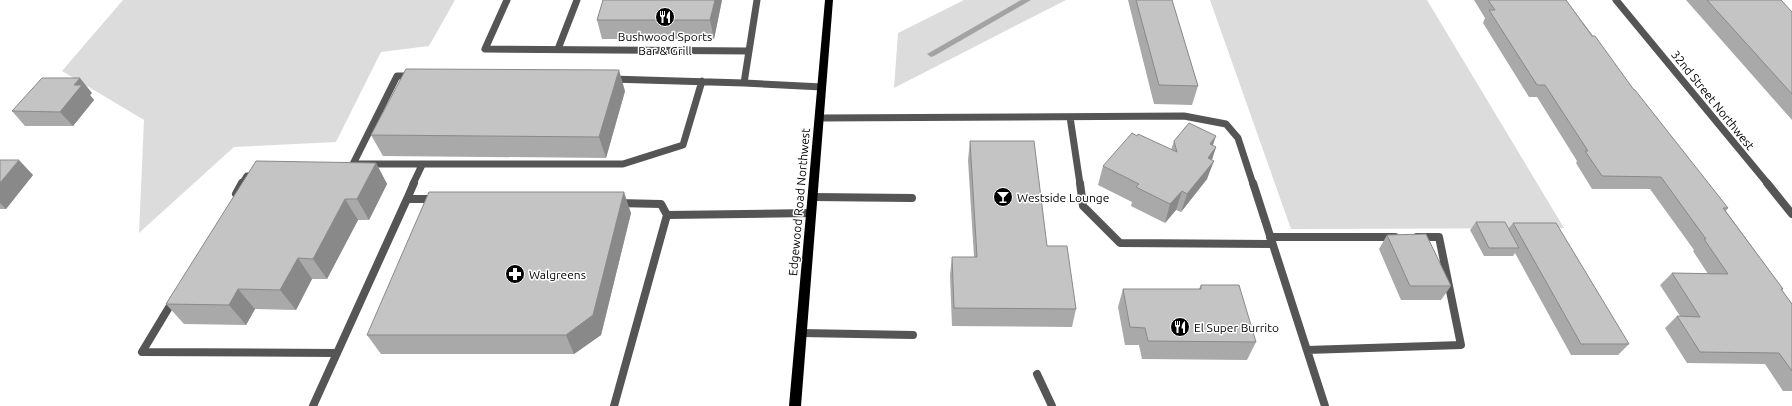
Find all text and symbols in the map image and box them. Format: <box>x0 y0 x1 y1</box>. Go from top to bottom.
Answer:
restaurant icon: Bushwood Sports Bar & Grill <box>654 6 676 28</box>
place label: Bushwood Sports Bar & Grill <box>618 30 712 57</box>
street label: 32nd Street Northwest <box>1669 48 1757 152</box>
street label: Edgewood Road Northwest <box>786 127 812 276</box>
bar icon: Westside Lounge <box>992 186 1014 208</box>
place label: Westside Lounge <box>1017 191 1109 204</box>
pharmacy icon: Walgreens <box>504 263 526 285</box>
place label: Walgreens <box>529 268 586 281</box>
restaurant icon: El Super Burrito <box>1169 316 1191 338</box>
place label: El Super Burrito <box>1194 321 1279 334</box>

